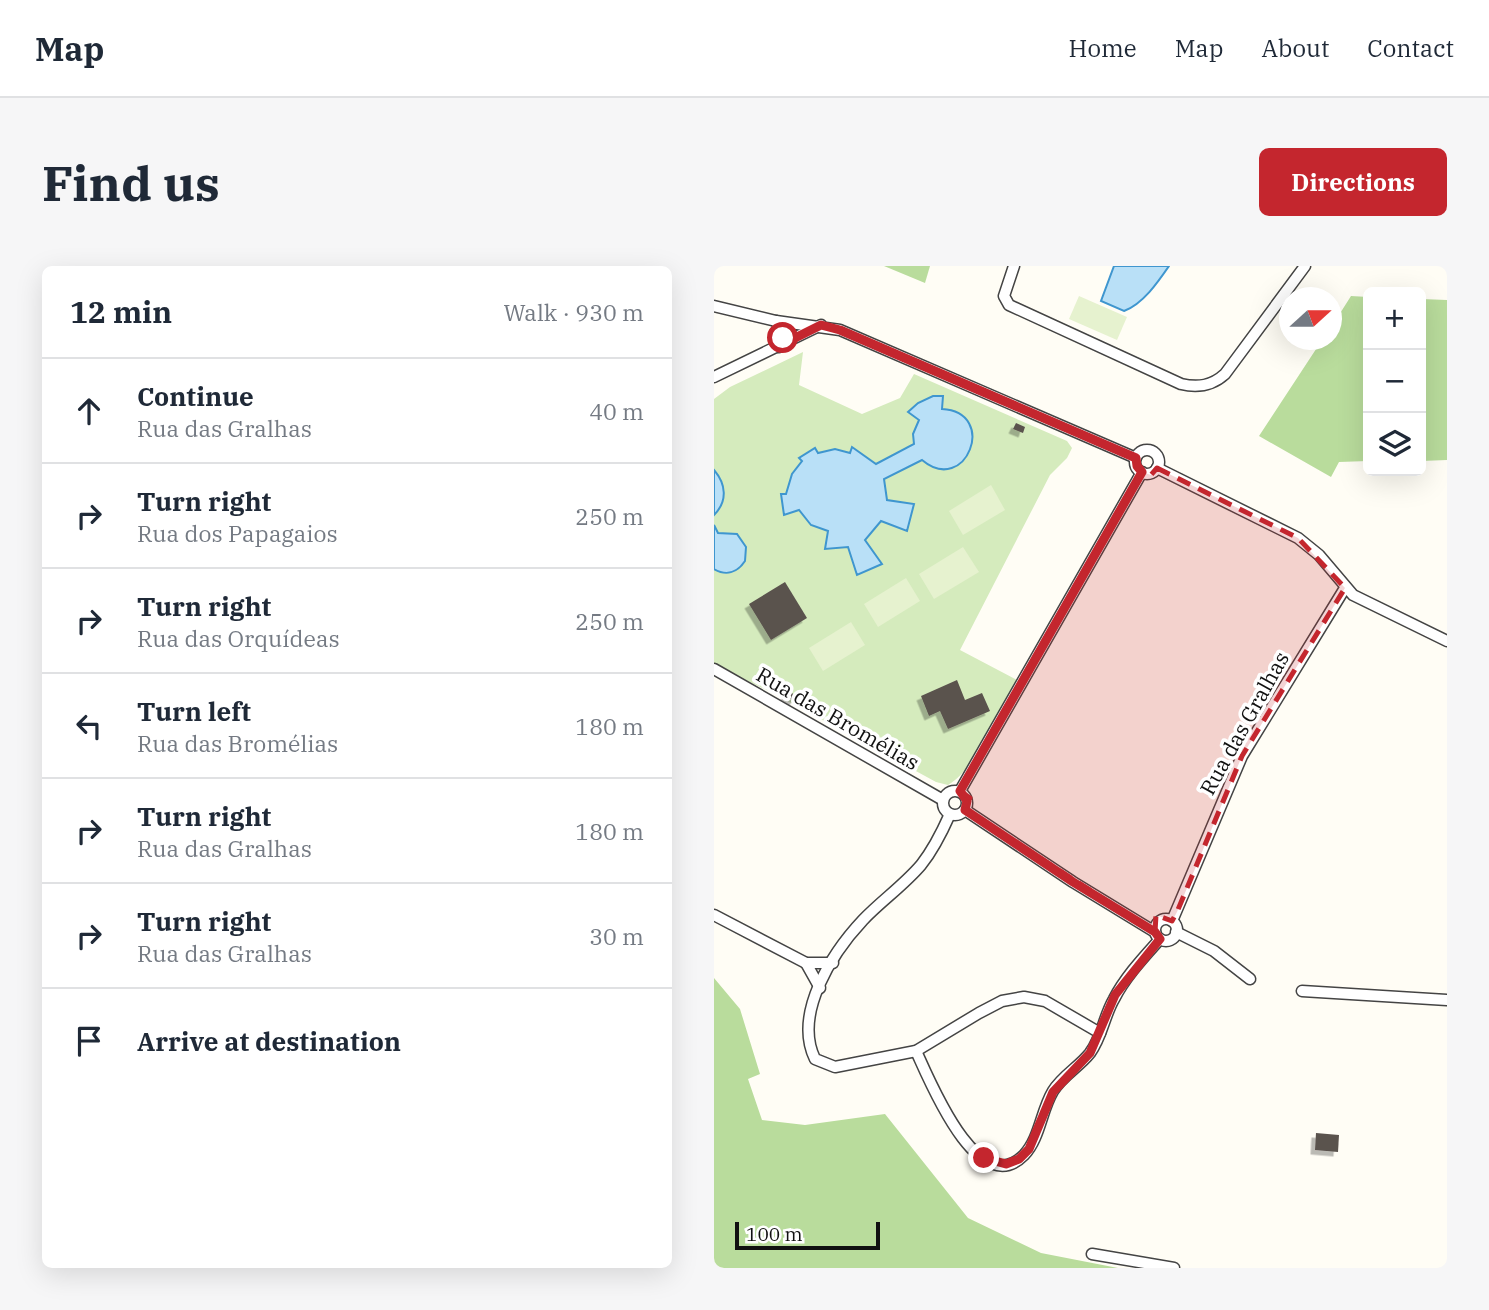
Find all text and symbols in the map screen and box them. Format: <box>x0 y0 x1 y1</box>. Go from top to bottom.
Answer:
text: Map <box>35 27 104 70</box>
text: Home <box>1069 32 1137 64</box>
text: Map <box>1175 32 1223 64</box>
text: About <box>1261 32 1329 64</box>
text: Contact <box>1367 32 1454 64</box>
button: Directions <box>1259 148 1447 216</box>
text: Find us <box>42 151 220 214</box>
north arrow <box>1279 287 1342 350</box>
map controls <box>1363 287 1426 476</box>
button: + <box>1363 287 1426 350</box>
text: 12 min <box>70 292 172 331</box>
text: Walk · 930 m <box>503 297 644 327</box>
route start <box>767 322 798 353</box>
button: − <box>1363 350 1426 413</box>
text: Continue <box>137 379 254 413</box>
icon: ahead <box>70 392 108 430</box>
text: 40 m <box>589 396 644 426</box>
text: Rua das Gralhas <box>137 413 312 443</box>
button: layers <box>1363 413 1426 476</box>
text: Turn right <box>137 484 271 518</box>
icon: right <box>70 497 108 535</box>
text: 250 m <box>575 501 644 531</box>
text: Rua dos Papagaios <box>137 518 338 548</box>
text: Turn right <box>137 589 271 623</box>
icon: right <box>70 602 108 640</box>
text: 250 m <box>575 606 644 636</box>
text: Rua das Orquídeas <box>137 623 340 653</box>
street label: Rua das Gralhas <box>1193 646 1295 800</box>
street label: Rua das Bromélias <box>751 660 925 776</box>
text: Turn left <box>137 694 251 728</box>
icon: left <box>70 707 108 745</box>
text: 180 m <box>575 711 644 741</box>
text: Rua das Bromélias <box>137 728 338 758</box>
text: Turn right <box>137 799 271 833</box>
icon: right <box>70 812 108 850</box>
text: 180 m <box>575 816 644 846</box>
text: Rua das Gralhas <box>137 833 312 863</box>
text: Turn right <box>137 904 271 938</box>
icon: right <box>70 917 108 955</box>
text: 30 m <box>589 921 644 951</box>
text: Rua das Gralhas <box>137 938 312 968</box>
icon: arrive <box>70 1022 108 1060</box>
text: Arrive at destination <box>137 1024 401 1058</box>
route end <box>968 1142 999 1173</box>
scale bar <box>735 1219 880 1251</box>
text: 100 m <box>746 1222 803 1246</box>

